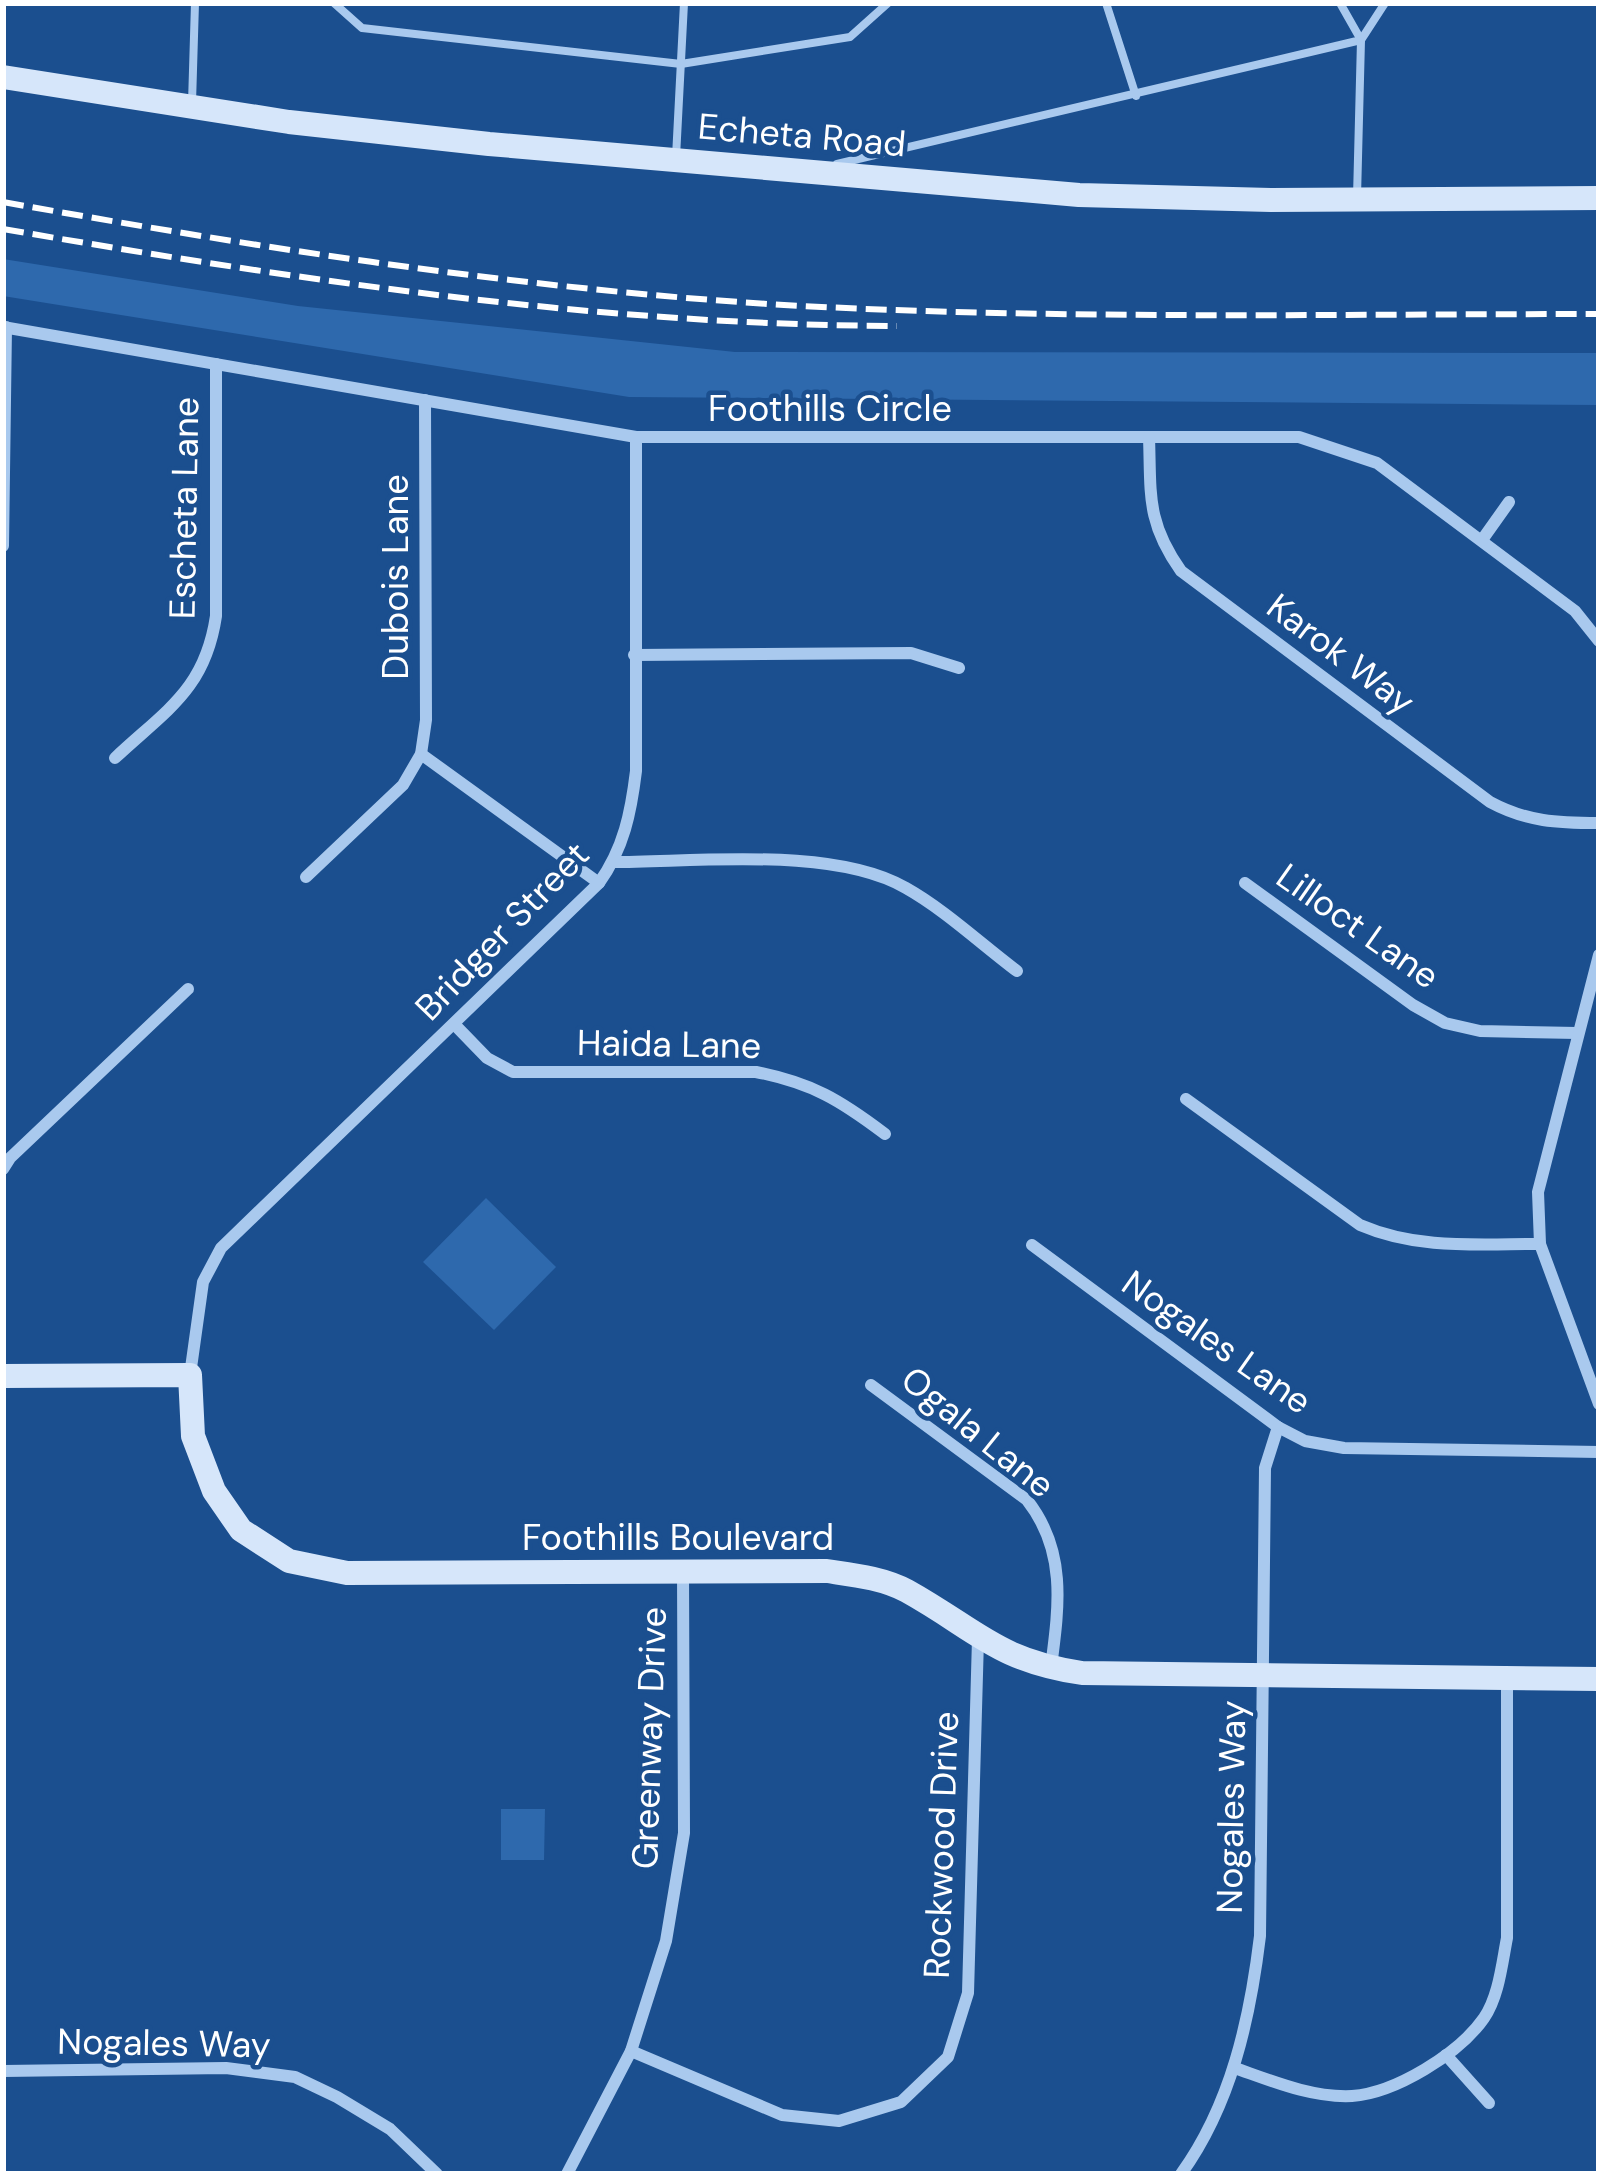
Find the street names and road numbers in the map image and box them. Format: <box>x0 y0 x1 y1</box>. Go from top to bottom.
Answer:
street label: Echeta Road <box>696 103 908 167</box>
street label: Foothills Circle <box>708 385 952 432</box>
street label: Escheta Lane <box>159 396 209 620</box>
street label: Dubois Lane <box>372 474 419 680</box>
street label: Karok Way <box>1258 583 1424 725</box>
street label: Bridger Street <box>405 832 599 1030</box>
street label: Lilloct Lane <box>1267 853 1449 999</box>
street label: Haida Lane <box>577 1019 761 1069</box>
street label: Nogales Lane <box>1113 1259 1321 1425</box>
street label: Ogala Lane <box>892 1356 1064 1508</box>
street label: Foothills Boulevard <box>522 1514 834 1561</box>
street label: Greenway Drive <box>621 1606 677 1870</box>
street label: Nogales Way <box>1206 1700 1256 1914</box>
street label: Rockwood Drive <box>913 1711 969 1979</box>
street label: Nogales Way <box>57 2018 271 2068</box>

